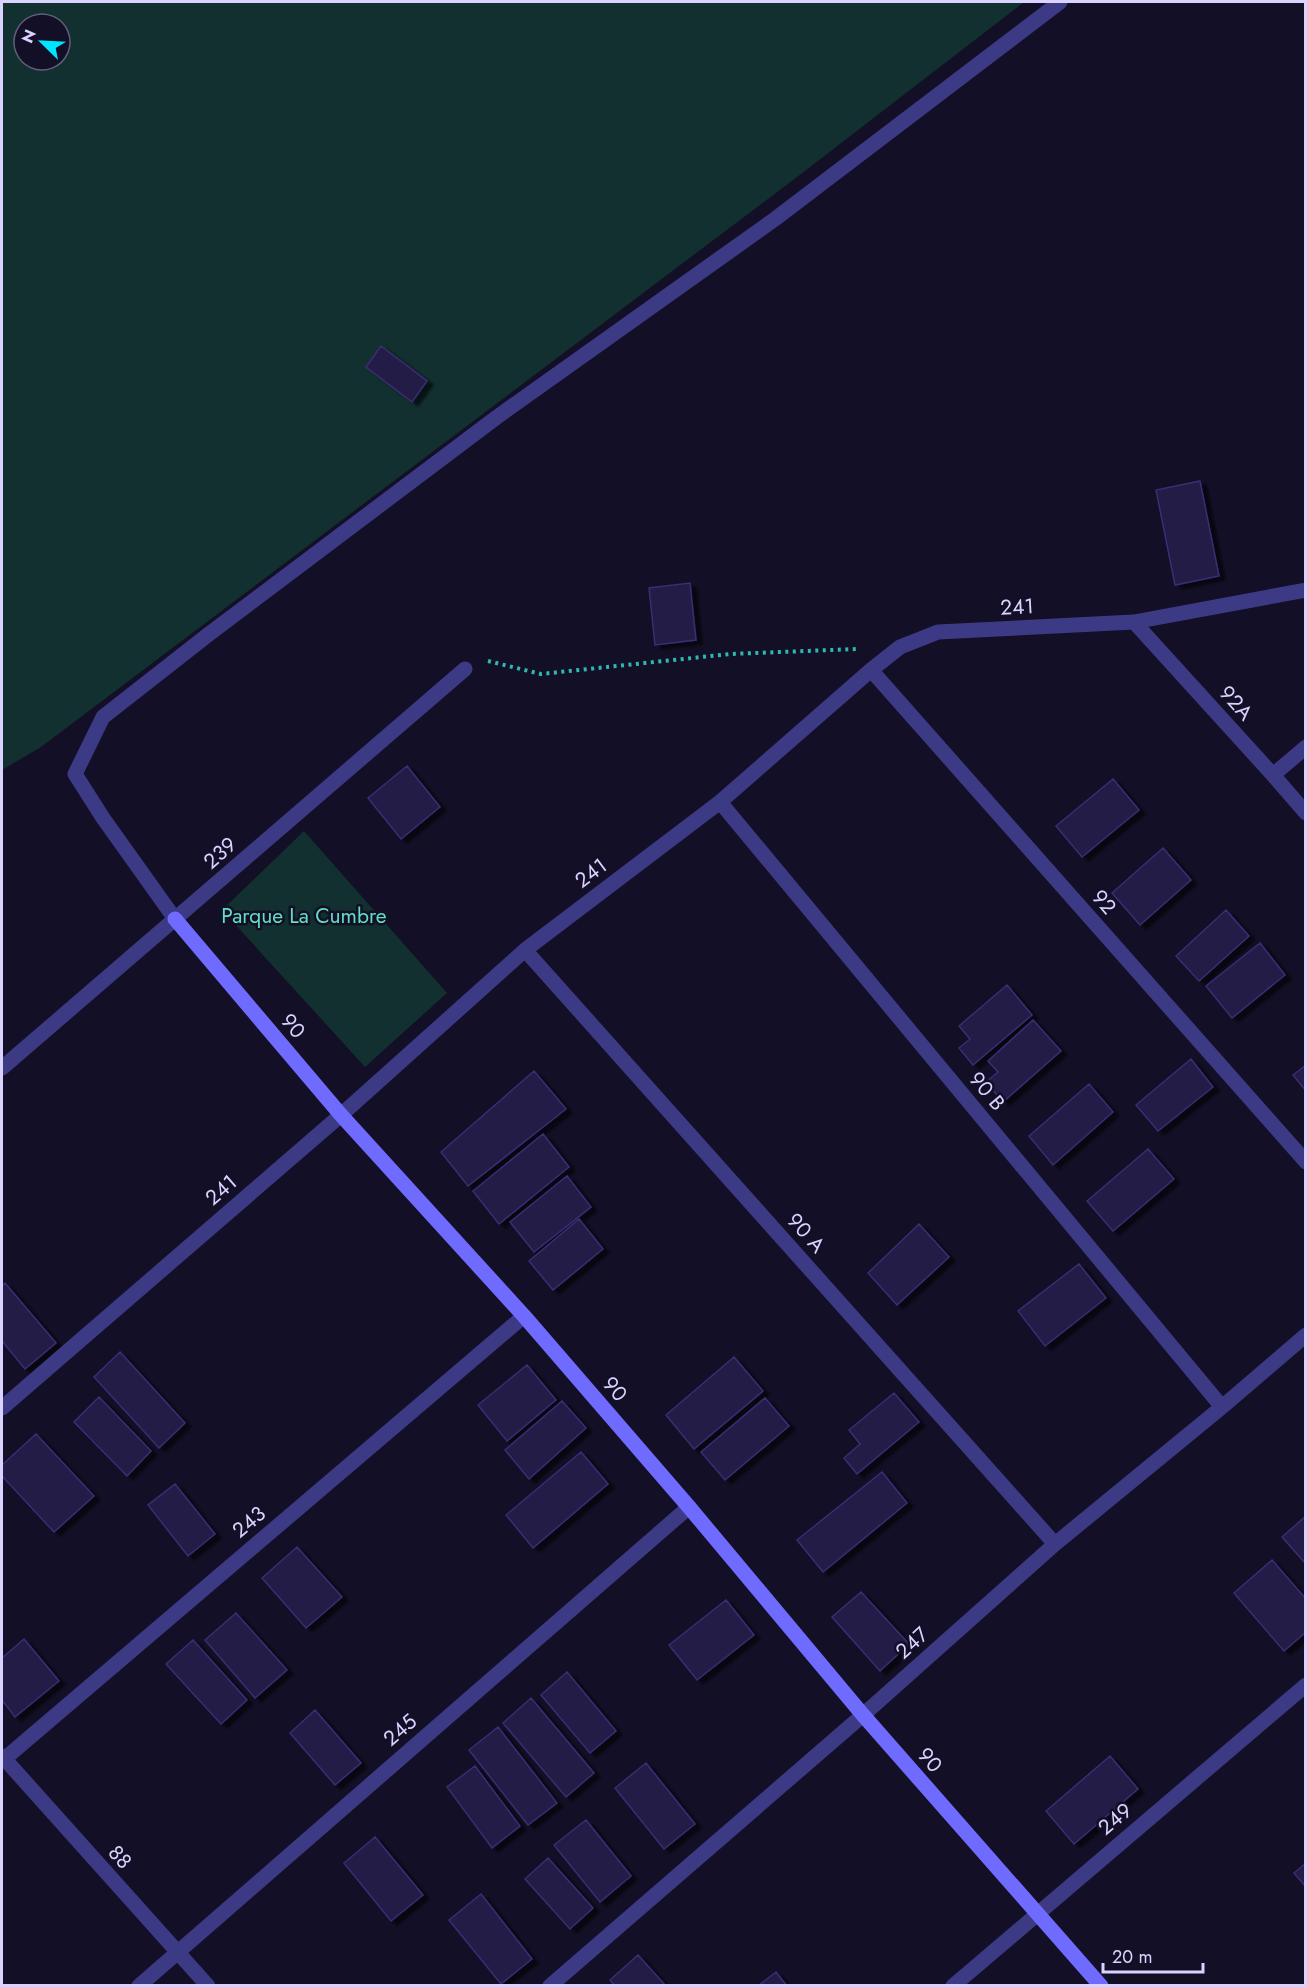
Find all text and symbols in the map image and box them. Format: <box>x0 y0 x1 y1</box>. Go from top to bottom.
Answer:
north arrow <box>12 12 72 72</box>
text: N <box>16 26 42 47</box>
street label: 241 <box>999 591 1035 623</box>
street label: 92A <box>1212 679 1260 727</box>
street label: 239 <box>197 830 243 876</box>
street label: 241 <box>569 851 613 895</box>
street label: 92 <box>1085 883 1123 921</box>
park label: Parque La Cumbre <box>221 901 387 931</box>
street label: 90 <box>274 1007 312 1045</box>
street label: 90 B <box>962 1065 1012 1117</box>
street label: 241 <box>198 1168 244 1212</box>
street label: 90 A <box>780 1206 832 1260</box>
street label: 90 <box>596 1370 634 1408</box>
street label: 243 <box>226 1499 272 1545</box>
street label: 247 <box>889 1620 935 1666</box>
street label: 245 <box>377 1707 423 1753</box>
street label: 90 <box>911 1741 949 1779</box>
street label: 249 <box>1091 1796 1139 1842</box>
street label: 88 <box>101 1838 139 1876</box>
scale bar <box>1103 1936 1204 1974</box>
text: 20 m <box>1112 1944 1152 1970</box>

